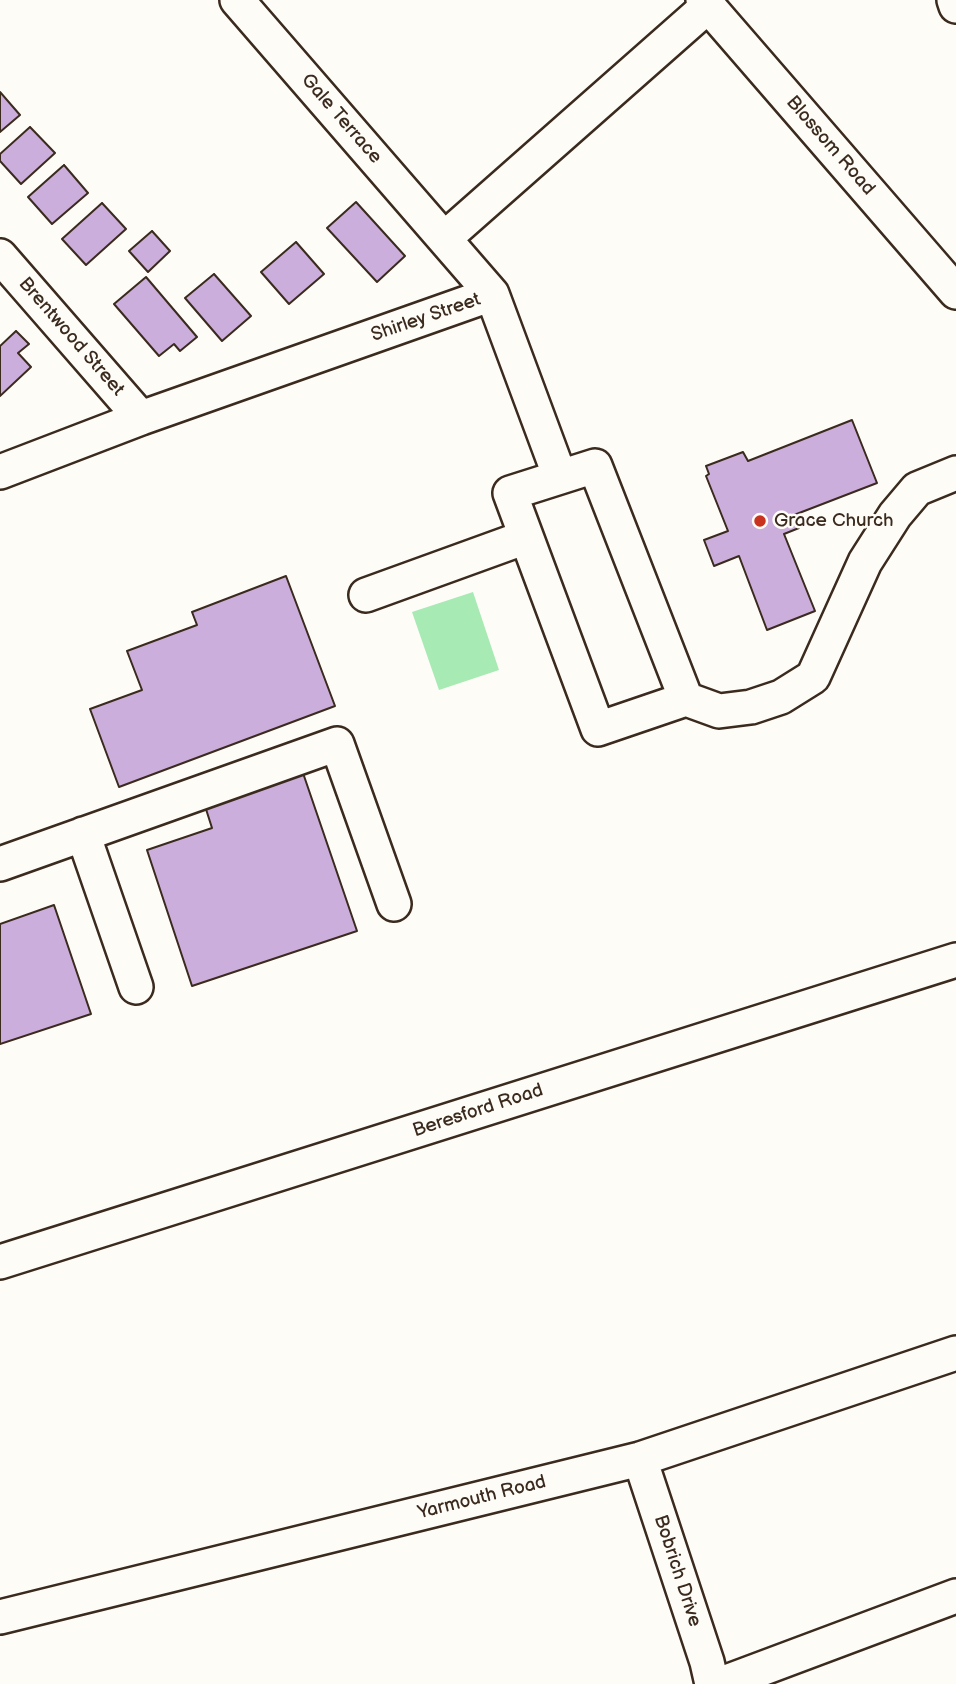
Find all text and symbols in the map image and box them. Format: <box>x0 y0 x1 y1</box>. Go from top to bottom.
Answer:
street label: Gale Terrace <box>296 69 386 169</box>
street label: Blossom Road <box>781 92 879 200</box>
street label: Brentwood Street <box>13 273 129 401</box>
street label: Shirley Street <box>368 289 484 347</box>
place label: Grace Church <box>774 510 894 532</box>
marker: Grace Church <box>752 513 768 529</box>
street label: Beresford Road <box>410 1079 546 1143</box>
street label: Yarmouth Road <box>415 1471 549 1525</box>
street label: Bobrich Drive <box>648 1512 706 1630</box>

